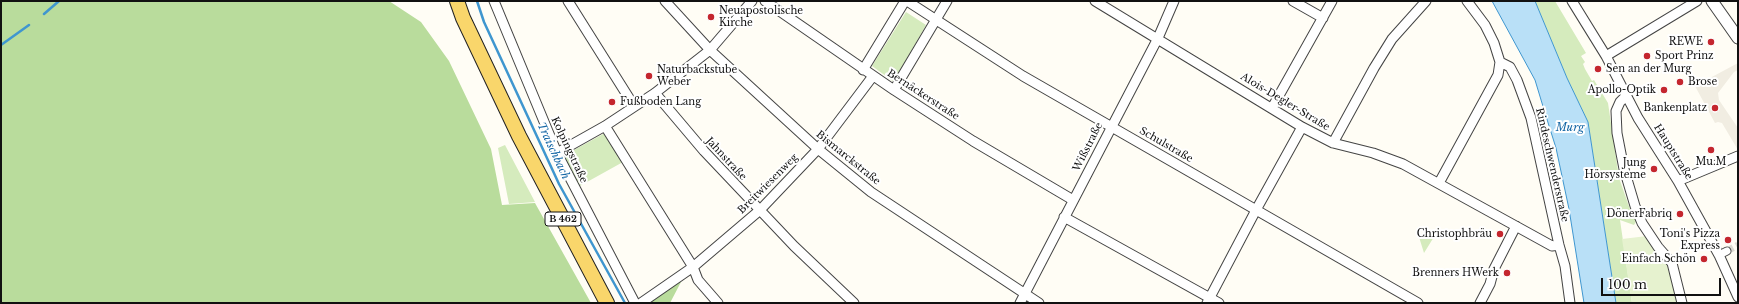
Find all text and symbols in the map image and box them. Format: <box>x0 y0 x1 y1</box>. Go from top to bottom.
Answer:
place label: Neuapostolische Kirche <box>719 5 803 28</box>
marker: Neuapostolische Kirche <box>706 12 716 22</box>
place label: REWE <box>1669 36 1703 48</box>
marker: REWE <box>1706 37 1716 47</box>
place label: Sport Prinz <box>1655 50 1714 62</box>
marker: Sport Prinz <box>1642 51 1652 61</box>
place label: Sen an der Murg <box>1606 63 1692 75</box>
place label: Naturbackstube Weber <box>657 64 737 88</box>
marker: Sen an der Murg <box>1593 64 1603 74</box>
street label: Bernäckerstraße <box>885 67 961 123</box>
marker: Naturbackstube Weber <box>644 71 654 81</box>
street label: Alois-Degler-Straße <box>1238 71 1332 133</box>
place label: Brose <box>1688 76 1717 88</box>
marker: Brose <box>1675 77 1685 87</box>
place label: Apollo-Optik <box>1588 84 1656 96</box>
marker: Apollo-Optik <box>1659 85 1669 95</box>
place label: Fußboden Lang <box>620 96 701 108</box>
marker: Fußboden Lang <box>607 97 617 107</box>
place label: Bankenplatz <box>1644 102 1707 114</box>
marker: Bankenplatz <box>1710 103 1720 113</box>
street label: Rindeschwenderstraße <box>1533 107 1571 223</box>
street label: Kolpingstraße <box>548 115 590 185</box>
water label: Traischbach <box>534 120 572 182</box>
street label: Wißstraße <box>1071 121 1105 173</box>
water label: Murg <box>1556 121 1584 135</box>
street label: Hauptstraße <box>1651 122 1695 182</box>
street label: Schulstraße <box>1137 125 1195 165</box>
street label: Bismarckstraße <box>813 128 883 188</box>
street label: Jahnstraße <box>703 135 749 183</box>
marker: Mu.M <box>1706 145 1716 155</box>
street label: Breitwiesenweg <box>735 151 801 217</box>
place label: Mu.M <box>1696 156 1726 168</box>
place label: Jung Hörsysteme <box>1585 157 1646 180</box>
marker: Jung Hörsysteme <box>1649 164 1659 174</box>
place label: DönerFabriq <box>1606 208 1672 220</box>
marker: DönerFabriq <box>1675 209 1685 219</box>
road number: B 462 <box>545 212 581 226</box>
place label: Christophbräu <box>1417 228 1492 240</box>
place label: Toni's Pizza Express <box>1660 228 1720 252</box>
marker: Christophbräu <box>1495 229 1505 239</box>
marker: Toni's Pizza Express <box>1723 235 1733 245</box>
place label: Einfach Schön <box>1622 253 1696 265</box>
marker: Einfach Schön <box>1699 254 1709 264</box>
place label: Brenners HWerk <box>1412 267 1499 279</box>
marker: Brenners HWerk <box>1502 268 1512 278</box>
scale bar <box>1603 270 1723 296</box>
text: 100 m <box>1608 277 1647 292</box>

